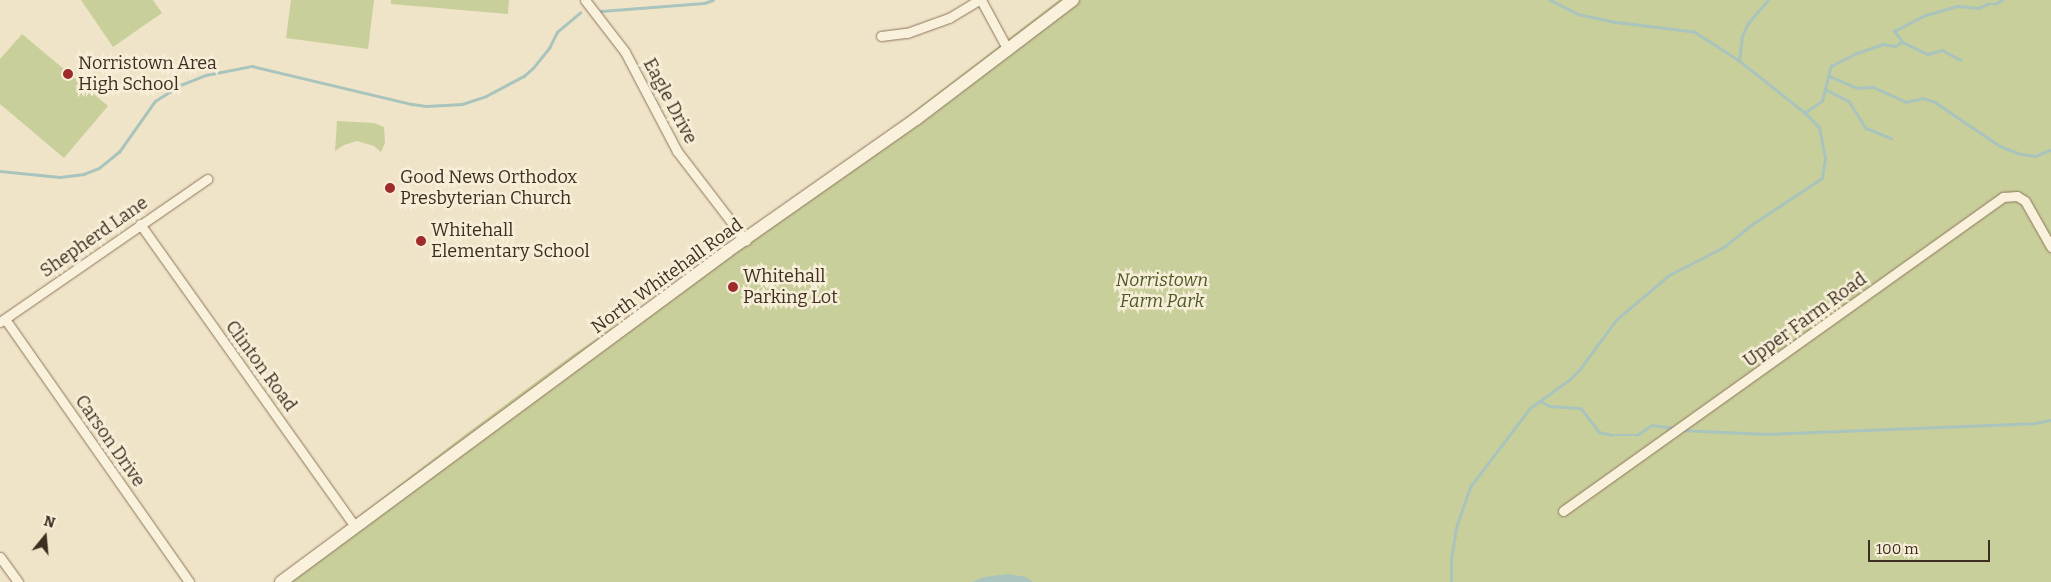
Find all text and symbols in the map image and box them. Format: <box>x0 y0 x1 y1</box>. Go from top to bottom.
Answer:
place label: Norristown Area High School <box>78 53 217 96</box>
street label: Eagle Drive <box>639 55 701 147</box>
marker: Norristown Area High School <box>62 68 74 80</box>
place label: Good News Orthodox Presbyterian Church <box>400 167 577 210</box>
marker: Good News Orthodox Presbyterian Church <box>384 182 396 194</box>
street label: Shepherd Lane <box>36 192 152 282</box>
street label: North Whitehall Road <box>587 214 747 338</box>
place label: Whitehall Elementary School <box>431 220 590 262</box>
marker: Whitehall Elementary School <box>415 235 427 247</box>
place label: Whitehall Parking Lot <box>743 266 838 308</box>
street label: Upper Farm Road <box>1739 268 1871 372</box>
park label: Norristown Farm Park <box>1116 270 1208 312</box>
marker: Whitehall Parking Lot <box>727 281 739 293</box>
street label: Clinton Road <box>221 316 301 416</box>
street label: Carson Drive <box>70 391 150 491</box>
north arrow <box>20 512 70 562</box>
text: N <box>42 512 57 532</box>
scale bar <box>1871 530 1994 562</box>
text: 100 m <box>1876 540 1919 558</box>

